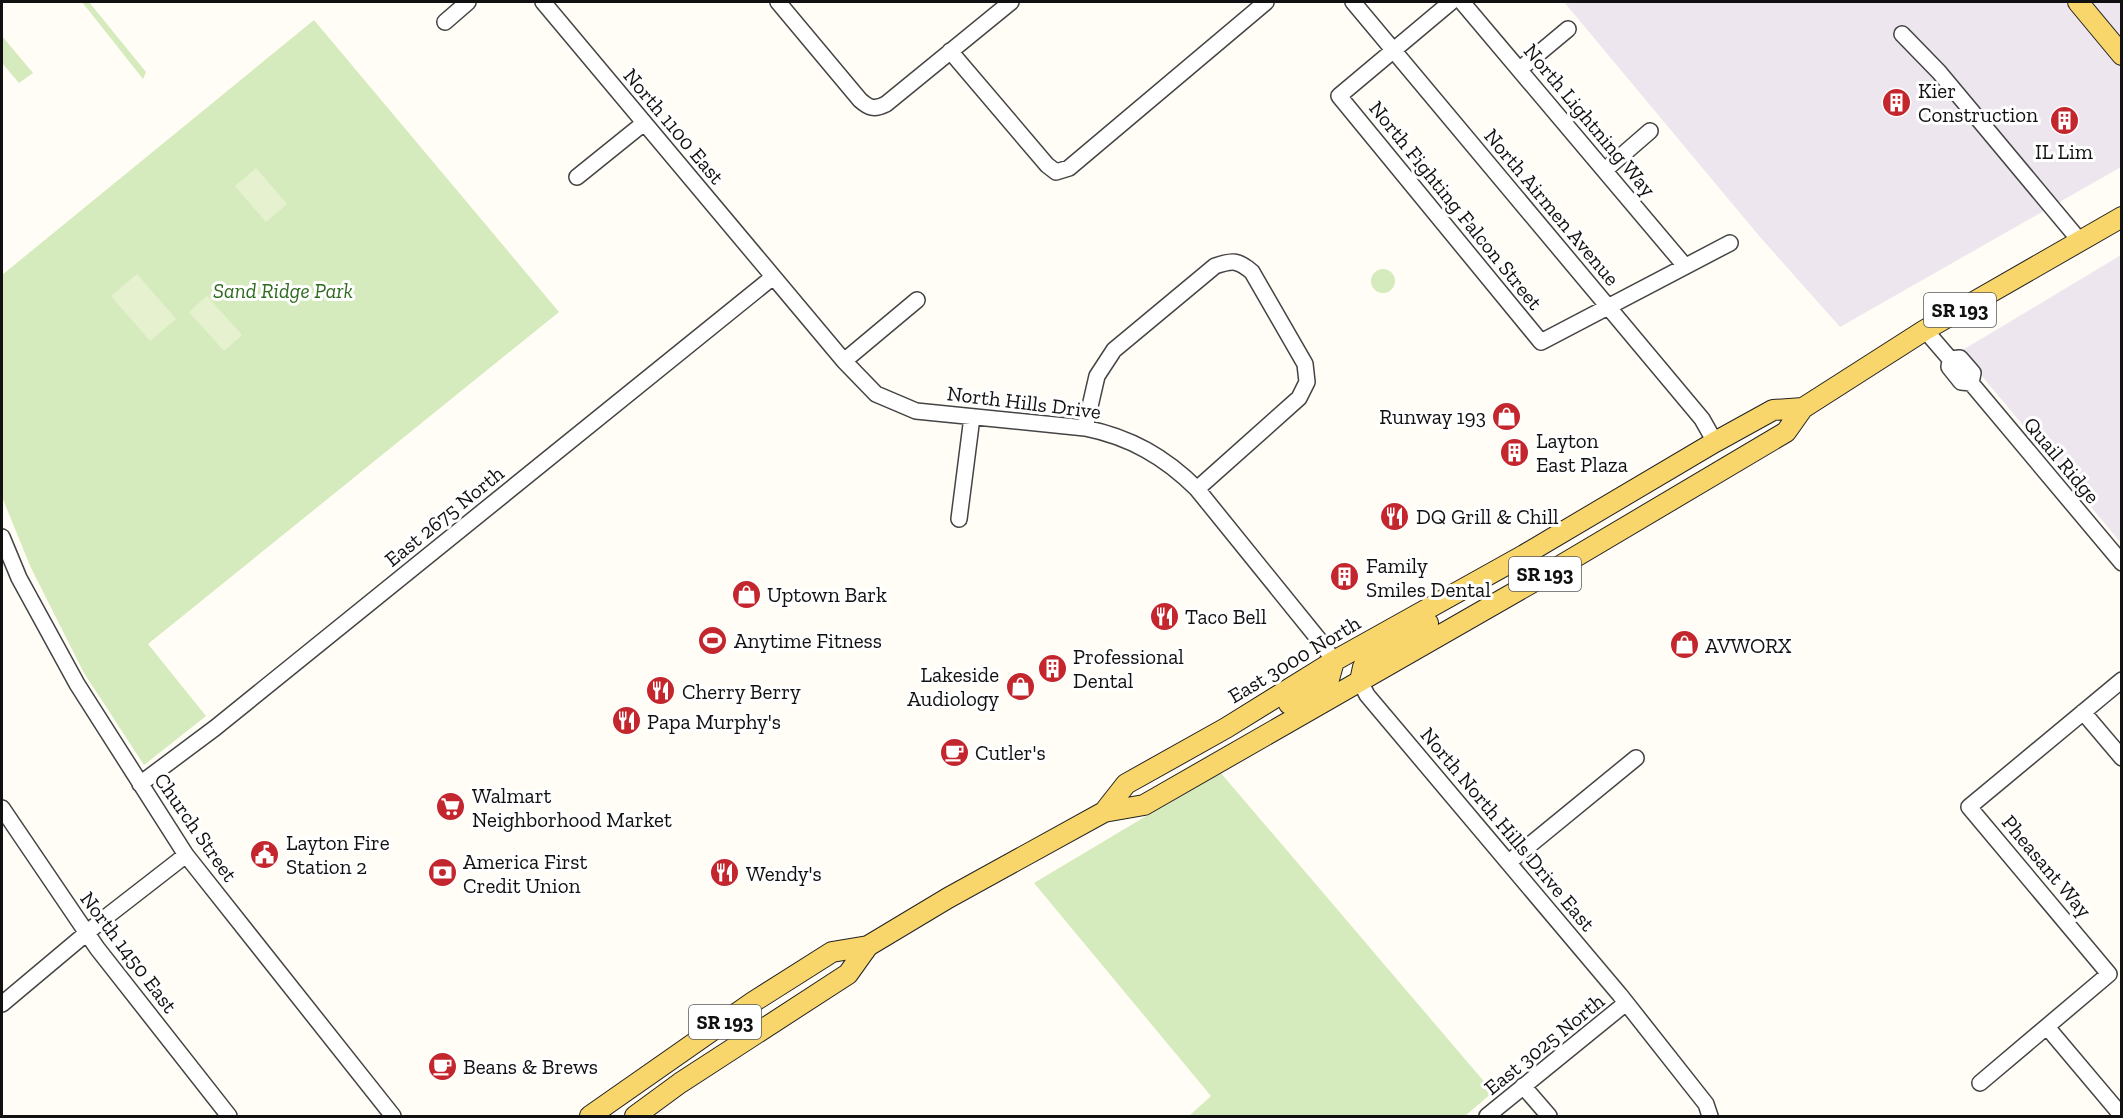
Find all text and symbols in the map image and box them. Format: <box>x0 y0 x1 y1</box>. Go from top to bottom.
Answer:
street label: North Lightning Way <box>1519 39 1661 202</box>
street label: North 1100 East <box>618 63 730 189</box>
place label: Kier Construction <box>1918 78 2038 127</box>
building icon: Kier Construction <box>1881 86 1913 118</box>
street label: North Fighting Falcon Street <box>1364 96 1548 315</box>
building icon: IL Lim <box>2048 104 2080 136</box>
street label: North Airmen Avenue <box>1479 123 1625 291</box>
place label: IL Lim <box>2035 139 2093 164</box>
park label: Sand Ridge Park <box>213 278 353 303</box>
road number: SR 193 <box>1924 293 1996 327</box>
street label: North Hills Drive <box>946 380 1103 424</box>
shop icon: Runway 193 <box>1491 400 1523 432</box>
place label: Runway 193 <box>1379 404 1486 429</box>
street label: Quail Ridge <box>2019 412 2106 508</box>
place label: Layton East Plaza <box>1536 428 1628 477</box>
building icon: Layton East Plaza <box>1499 436 1531 468</box>
street label: East 2675 North <box>379 460 509 572</box>
restaurant icon: DQ Grill & Chill <box>1379 500 1411 532</box>
place label: DQ Grill & Chill <box>1416 504 1559 529</box>
place label: Family Smiles Dental <box>1366 553 1491 602</box>
road number: SR 193 <box>1509 557 1581 591</box>
building icon: Family Smiles Dental <box>1329 561 1361 593</box>
shop icon: Uptown Bark <box>730 578 762 610</box>
place label: Uptown Bark <box>767 582 887 607</box>
restaurant icon: Taco Bell <box>1148 600 1180 632</box>
place label: Taco Bell <box>1185 604 1267 629</box>
street label: East 3000 North <box>1223 610 1365 708</box>
sports icon: Anytime Fitness <box>697 624 729 656</box>
place label: Anytime Fitness <box>734 628 882 653</box>
shop icon: AVWORX <box>1668 629 1700 661</box>
place label: AVWORX <box>1705 633 1792 658</box>
place label: Professional Dental <box>1073 644 1184 693</box>
building icon: Professional Dental <box>1036 652 1068 684</box>
place label: Lakeside Audiology <box>907 662 999 711</box>
shop icon: Lakeside Audiology <box>1004 670 1036 702</box>
restaurant icon: Cherry Berry <box>645 675 677 707</box>
place label: Cherry Berry <box>682 679 801 704</box>
restaurant icon: Papa Murphy's <box>610 705 642 737</box>
place label: Papa Murphy's <box>647 709 781 734</box>
street label: North North Hills Drive East <box>1415 722 1601 936</box>
cafe icon: Cutler's <box>938 736 970 768</box>
place label: Cutler's <box>975 740 1046 765</box>
street label: Church Street <box>149 768 243 886</box>
place label: Walmart Neighborhood Market <box>472 783 672 832</box>
supermarket icon: Walmart Neighborhood Market <box>435 791 467 823</box>
street label: Pheasant Way <box>1997 810 2097 923</box>
place label: Layton Fire Station 2 <box>286 830 390 879</box>
public building icon: Layton Fire Station 2 <box>249 838 281 870</box>
place label: America First Credit Union <box>463 849 588 898</box>
bank icon: America First Credit Union <box>426 857 458 889</box>
restaurant icon: Wendy's <box>709 857 741 889</box>
place label: Wendy's <box>746 861 822 886</box>
street label: North 1450 East <box>75 886 183 1018</box>
street label: East 3025 North <box>1479 988 1609 1100</box>
road number: SR 193 <box>689 1005 761 1039</box>
cafe icon: Beans & Brews <box>426 1050 458 1082</box>
place label: Beans & Brews <box>463 1054 598 1079</box>

